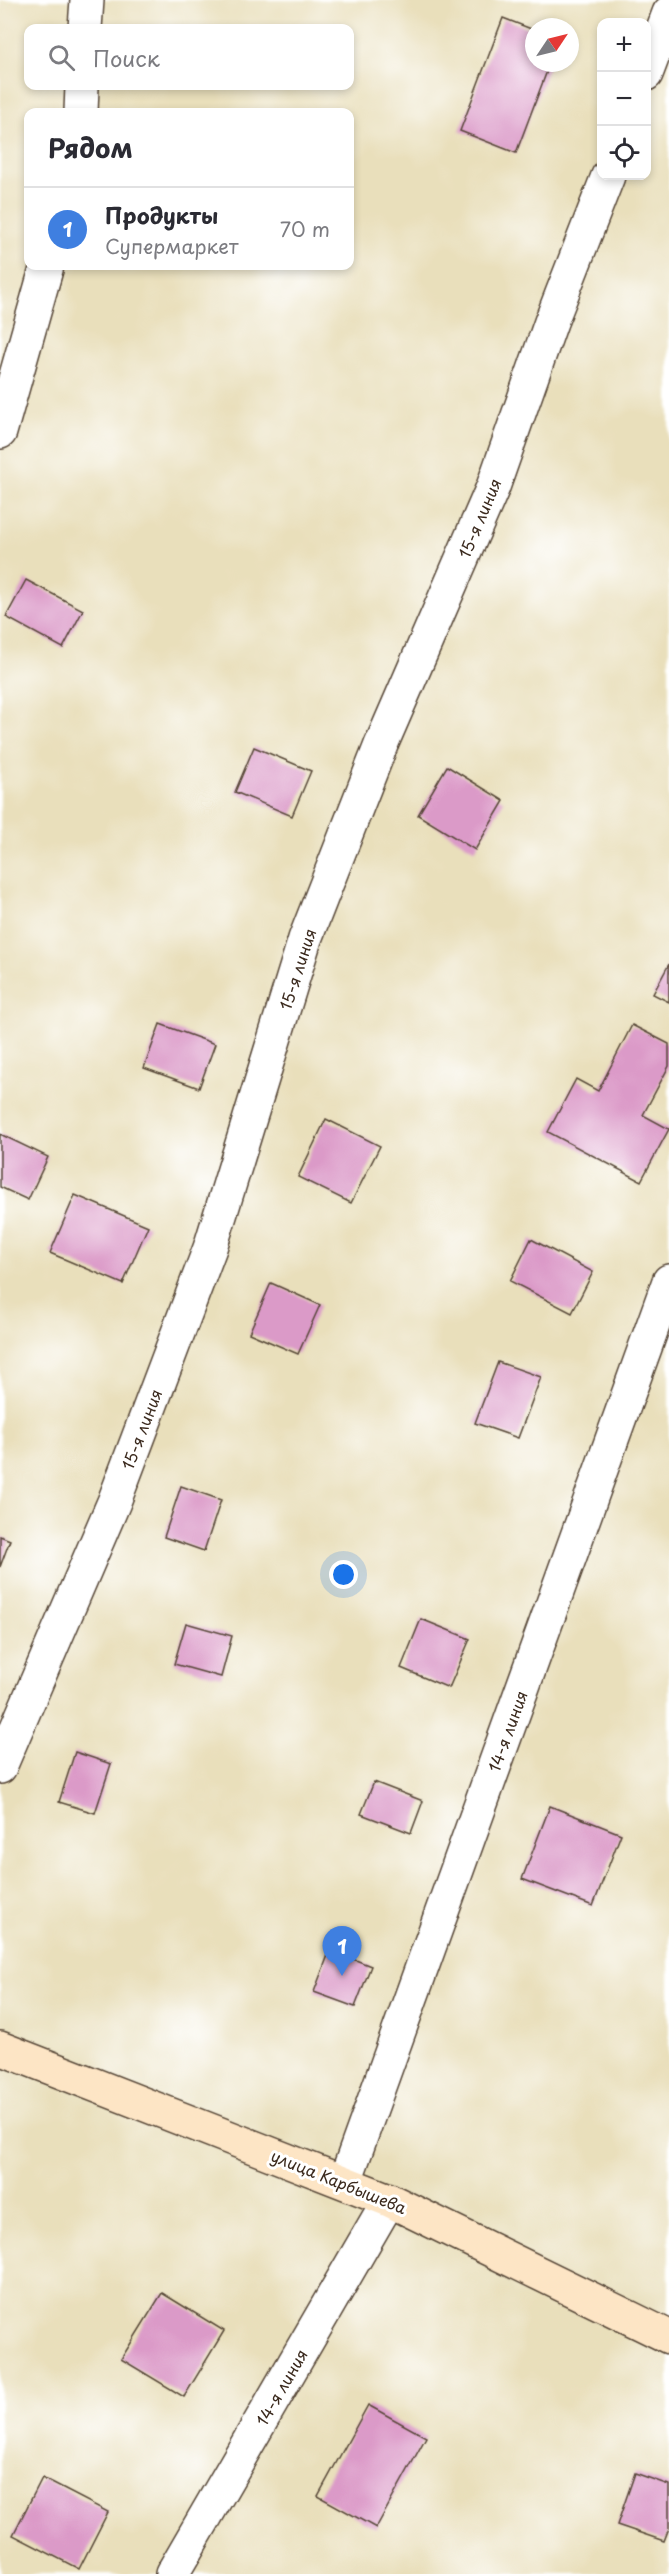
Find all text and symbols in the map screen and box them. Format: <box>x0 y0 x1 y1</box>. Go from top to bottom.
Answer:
north arrow <box>525 18 579 72</box>
map controls <box>597 18 651 180</box>
button: + <box>597 18 651 72</box>
search box <box>24 24 354 90</box>
icon: search <box>45 41 78 74</box>
text: Поиск <box>93 41 160 74</box>
button: − <box>597 72 651 126</box>
button: locate <box>597 126 651 180</box>
text: Рядом <box>48 128 133 167</box>
text: Продукты <box>105 198 218 231</box>
text: 1 <box>63 214 72 244</box>
text: 70 m <box>280 214 330 244</box>
text: Супермаркет <box>105 231 238 261</box>
street label: 15-я линия <box>451 474 507 562</box>
street label: 15-я линия <box>273 925 321 1013</box>
street label: 15-я линия <box>115 1385 167 1473</box>
your location <box>329 1560 358 1589</box>
street label: 14-я линия <box>481 1687 533 1775</box>
pin: 1 <box>322 1926 362 1976</box>
street label: улица Карбышева <box>268 2143 410 2219</box>
street label: 14-я линия <box>249 2344 313 2430</box>

